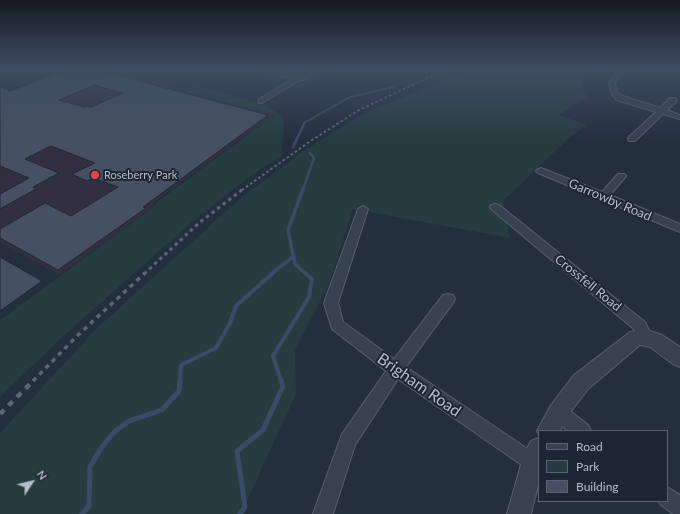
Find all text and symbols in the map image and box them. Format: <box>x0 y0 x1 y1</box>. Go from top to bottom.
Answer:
place label: Roseberry Park <box>104 168 177 182</box>
marker: Roseberry Park <box>89 169 101 181</box>
street label: Garrowby Road <box>566 176 654 224</box>
street label: Crossfell Road <box>552 251 624 315</box>
street label: Brigham Road <box>373 349 465 421</box>
legend <box>538 430 668 502</box>
text: Road <box>576 439 603 454</box>
text: Park <box>576 459 599 474</box>
north arrow <box>12 462 52 502</box>
text: N <box>34 468 50 482</box>
text: Building <box>576 479 619 494</box>

